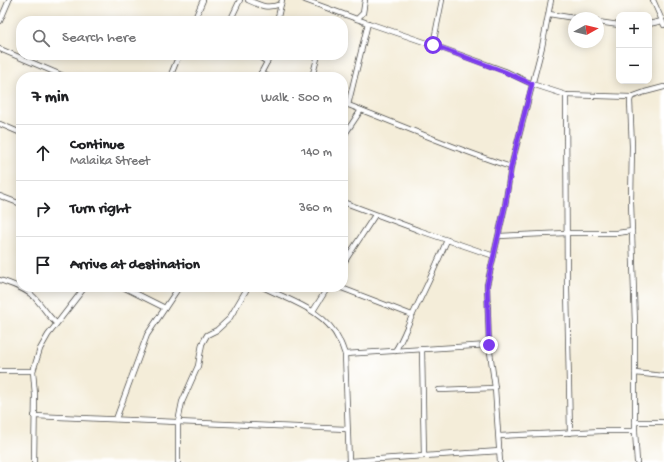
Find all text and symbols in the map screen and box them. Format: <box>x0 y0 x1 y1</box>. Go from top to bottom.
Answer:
north arrow <box>568 12 604 48</box>
map controls <box>616 12 652 84</box>
button: + <box>616 12 652 48</box>
search box <box>16 16 348 60</box>
icon: search <box>30 27 52 49</box>
text: Search here <box>62 29 136 47</box>
route start <box>424 36 442 54</box>
button: − <box>616 48 652 84</box>
text: 7 min <box>32 88 69 108</box>
text: Walk · 500 m <box>261 91 332 106</box>
text: Continue <box>70 136 124 154</box>
icon: ahead <box>32 142 54 164</box>
text: 140 m <box>301 145 332 160</box>
text: Malaika Street <box>70 154 150 169</box>
icon: right <box>32 198 54 220</box>
text: Turn right <box>70 200 130 218</box>
text: 360 m <box>299 201 332 216</box>
icon: arrive <box>32 254 54 276</box>
text: Arrive at destination <box>70 256 200 274</box>
route end <box>480 336 498 354</box>

